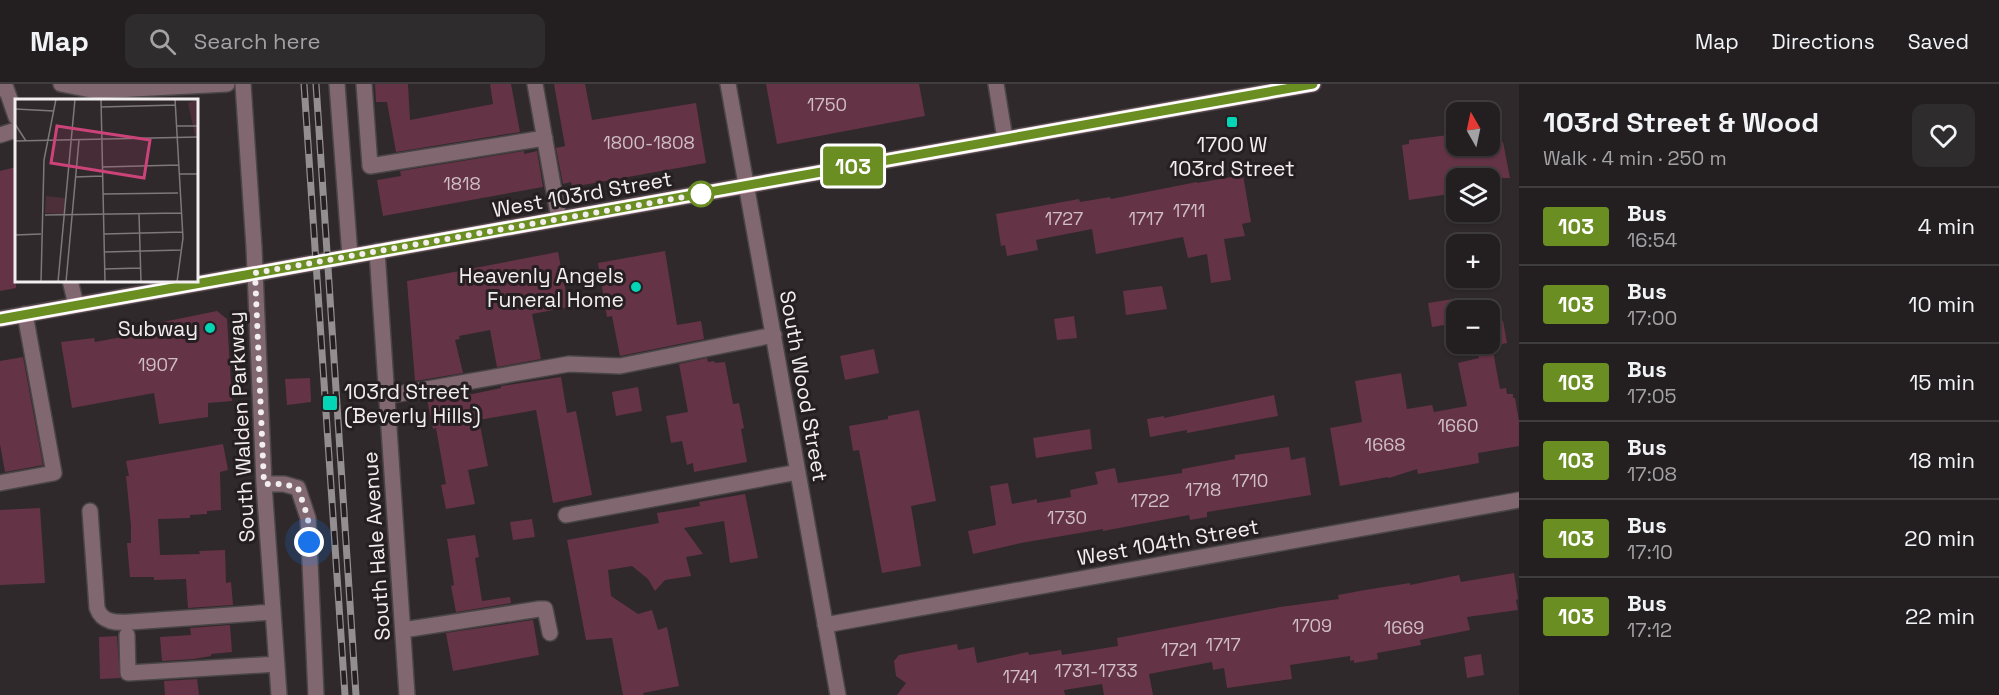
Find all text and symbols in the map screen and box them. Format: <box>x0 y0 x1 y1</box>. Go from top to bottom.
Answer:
search box <box>125 14 545 68</box>
text: Map <box>30 23 89 59</box>
icon: search <box>146 25 179 58</box>
text: Search here <box>194 27 321 55</box>
text: Map <box>1695 28 1739 55</box>
text: Directions <box>1772 28 1875 55</box>
text: Saved <box>1908 28 1969 55</box>
house number: 1750 <box>807 93 847 116</box>
inset map <box>15 99 198 282</box>
north arrow <box>1446 102 1500 156</box>
map controls <box>1446 102 1500 354</box>
text: 103rd Street & Wood <box>1543 104 1819 140</box>
button: heart <box>1912 104 1975 167</box>
marker: 1700 W 103rd Street <box>1225 115 1239 129</box>
house number: 1800-1808 <box>603 131 695 154</box>
place label: 1700 W 103rd Street <box>1169 131 1295 182</box>
text: Walk · 4 min · 250 m <box>1543 145 1727 171</box>
line badge: 103 <box>818 146 888 185</box>
text: 103 <box>835 153 871 180</box>
street label: West 103rd Street <box>490 165 674 223</box>
button: layers <box>1446 168 1500 222</box>
house number: 1818 <box>443 172 481 195</box>
unlabelled marker <box>688 181 714 207</box>
house number: 1711 <box>1173 199 1205 222</box>
text: Bus <box>1627 199 1667 227</box>
house number: 1727 <box>1045 207 1083 230</box>
house number: 1717 <box>1128 207 1164 230</box>
text: 4 min <box>1918 212 1975 240</box>
text: 103 <box>1558 213 1594 240</box>
text: 16:54 <box>1627 227 1677 253</box>
button: + <box>1446 234 1500 288</box>
place label: Heavenly Angels Funeral Home <box>459 262 624 313</box>
text: Bus <box>1627 277 1667 305</box>
marker: Heavenly Angels Funeral Home <box>629 280 643 294</box>
street label: South Wood Street <box>774 288 834 484</box>
text: 10 min <box>1908 290 1975 318</box>
text: 103 <box>1558 291 1594 318</box>
button: − <box>1446 300 1500 354</box>
text: 17:00 <box>1627 305 1677 331</box>
street label: South Walden Parkway <box>221 311 261 543</box>
place label: Subway <box>118 315 198 342</box>
marker: Subway <box>203 321 217 335</box>
house number: 1907 <box>138 353 178 376</box>
text: Bus <box>1627 355 1667 383</box>
text: 15 min <box>1909 368 1975 396</box>
text: 103 <box>1558 369 1594 396</box>
place label: 103rd Street (Beverly Hills) <box>344 378 481 429</box>
text: 17:05 <box>1627 383 1677 409</box>
marker: 103rd Street (Beverly Hills) <box>321 394 339 412</box>
house number: 1660 <box>1437 414 1479 437</box>
house number: 1668 <box>1365 433 1405 456</box>
text: Bus <box>1627 433 1667 461</box>
text: 18 min <box>1909 446 1975 474</box>
text: 103 <box>1558 447 1594 474</box>
street label: South Hale Avenue <box>356 451 396 641</box>
text: 17:08 <box>1627 461 1677 487</box>
house number: 1710 <box>1232 469 1268 492</box>
house number: 1718 <box>1185 478 1221 501</box>
house number: 1722 <box>1130 489 1170 512</box>
house number: 1730 <box>1047 506 1087 529</box>
text: Bus <box>1627 511 1667 539</box>
street label: West 104th Street <box>1075 513 1261 571</box>
text: 20 min <box>1904 524 1975 552</box>
text: 103 <box>1558 525 1594 552</box>
your location <box>294 527 324 557</box>
text: 17:10 <box>1627 539 1673 565</box>
text: Bus <box>1627 589 1667 617</box>
text: 22 min <box>1905 602 1975 630</box>
text: 103 <box>1558 603 1594 630</box>
house number: 1709 <box>1292 614 1332 637</box>
house number: 1669 <box>1384 616 1424 639</box>
text: 17:12 <box>1627 617 1672 643</box>
house number: 1717 <box>1205 633 1241 656</box>
house number: 1721 <box>1161 638 1197 661</box>
house number: 1731-1733 <box>1054 659 1138 682</box>
house number: 1741 <box>1003 665 1037 688</box>

